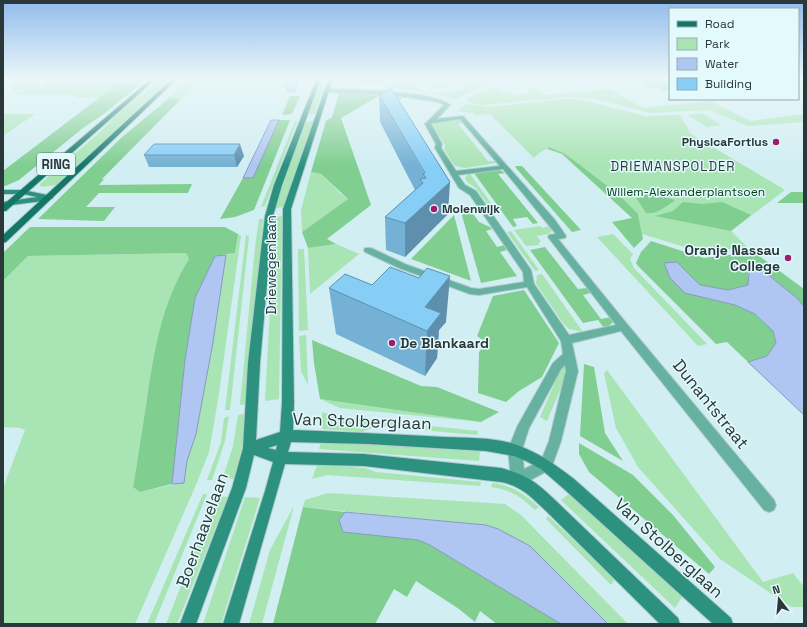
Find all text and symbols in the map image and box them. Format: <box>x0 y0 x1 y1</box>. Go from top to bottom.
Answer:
legend <box>669 8 799 100</box>
text: Road <box>705 16 734 32</box>
text: Park <box>705 36 730 52</box>
text: Water <box>705 56 739 72</box>
text: Building <box>705 76 752 92</box>
place label: PhysicaFortius <box>682 134 768 150</box>
marker: PhysicaFortius <box>771 137 781 147</box>
road number: RING <box>37 153 75 175</box>
district label: DRIEMANSPOLDER <box>610 158 736 175</box>
park label: Willem-Alexanderplantsoen <box>607 184 765 200</box>
place label: Molenwijk <box>442 201 500 217</box>
marker: Molenwijk <box>429 204 439 214</box>
street label: Driewegenlaan <box>262 215 280 315</box>
place label: Oranje Nassau College <box>685 241 780 275</box>
marker: Oranje Nassau College <box>783 253 793 263</box>
place label: De Blankaard <box>400 334 489 352</box>
marker: De Blankaard <box>387 338 397 348</box>
street label: Dunantstraat <box>668 355 754 454</box>
street label: Van Stolberglaan <box>292 408 432 434</box>
street label: Boerhaavelaan <box>171 469 233 591</box>
street label: Van Stolberglaan <box>610 493 728 603</box>
north arrow <box>759 579 799 619</box>
text: N <box>771 582 782 597</box>

